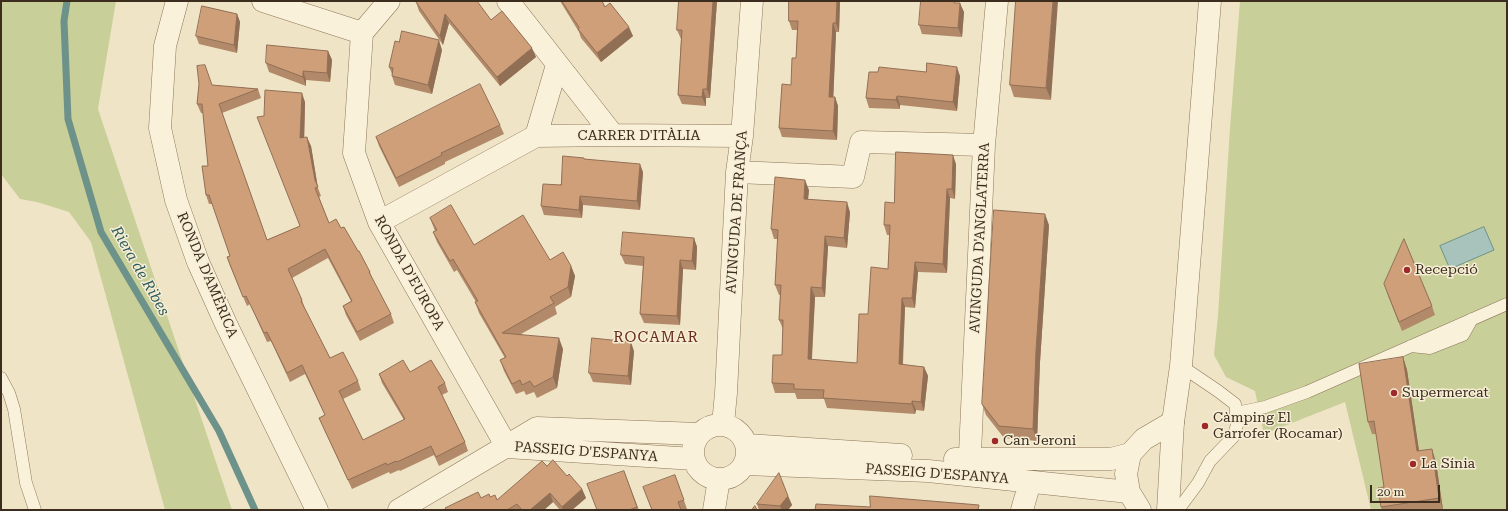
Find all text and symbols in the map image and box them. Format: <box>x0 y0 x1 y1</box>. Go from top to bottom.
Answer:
street label: CARRER D'ITÀLIA <box>578 128 700 144</box>
street label: AVINGUDA DE FRANÇA <box>723 130 751 294</box>
street label: AVINGUDA D'ANGLATERRA <box>967 142 993 334</box>
street label: RONDA D'AMÈRICA <box>173 210 241 340</box>
street label: RONDA D'EUROPA <box>370 213 448 333</box>
water label: Riera de Ribes <box>107 223 173 319</box>
place label: Recepció <box>1415 262 1478 278</box>
marker: Recepció <box>1402 265 1412 275</box>
district label: ROCAMAR <box>613 329 699 347</box>
place label: Supermercat <box>1402 385 1489 401</box>
marker: Supermercat <box>1389 388 1399 398</box>
place label: Càmping El Garrofer (Rocamar) <box>1213 410 1343 442</box>
marker: Càmping El Garrofer (Rocamar) <box>1200 421 1210 431</box>
place label: Can Jeroni <box>1003 433 1076 449</box>
marker: Can Jeroni <box>990 436 1000 446</box>
street label: PASSEIG D'ESPANYA <box>514 439 658 465</box>
place label: La Sínia <box>1421 456 1475 472</box>
marker: La Sínia <box>1408 459 1418 469</box>
street label: PASSEIG D'ESPANYA <box>865 461 1009 487</box>
scale bar <box>1372 477 1442 503</box>
text: 20 m <box>1377 485 1404 499</box>

